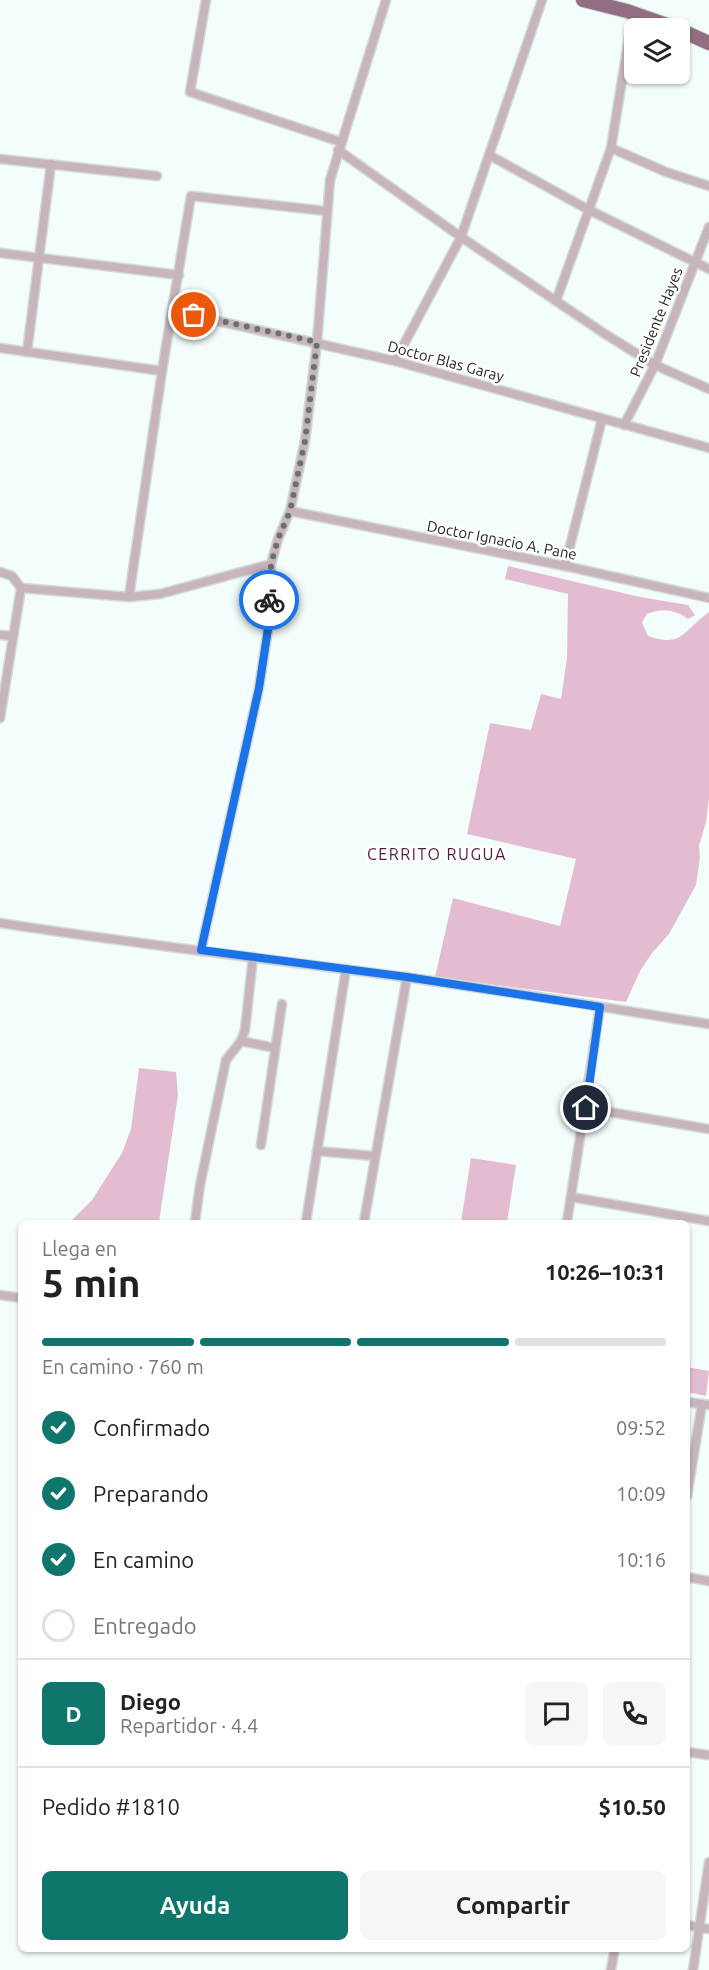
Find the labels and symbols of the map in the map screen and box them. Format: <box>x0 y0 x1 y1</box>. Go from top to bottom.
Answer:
street label: Presidente Hayes <box>626 265 686 379</box>
pin <box>168 289 219 340</box>
street label: Doctor Blas Garay <box>386 337 506 385</box>
street label: Doctor Ignacio A. Pane <box>426 517 578 563</box>
courier <box>239 570 299 630</box>
district label: CERRITO RUGUA <box>367 845 507 863</box>
pin <box>560 1082 611 1133</box>

